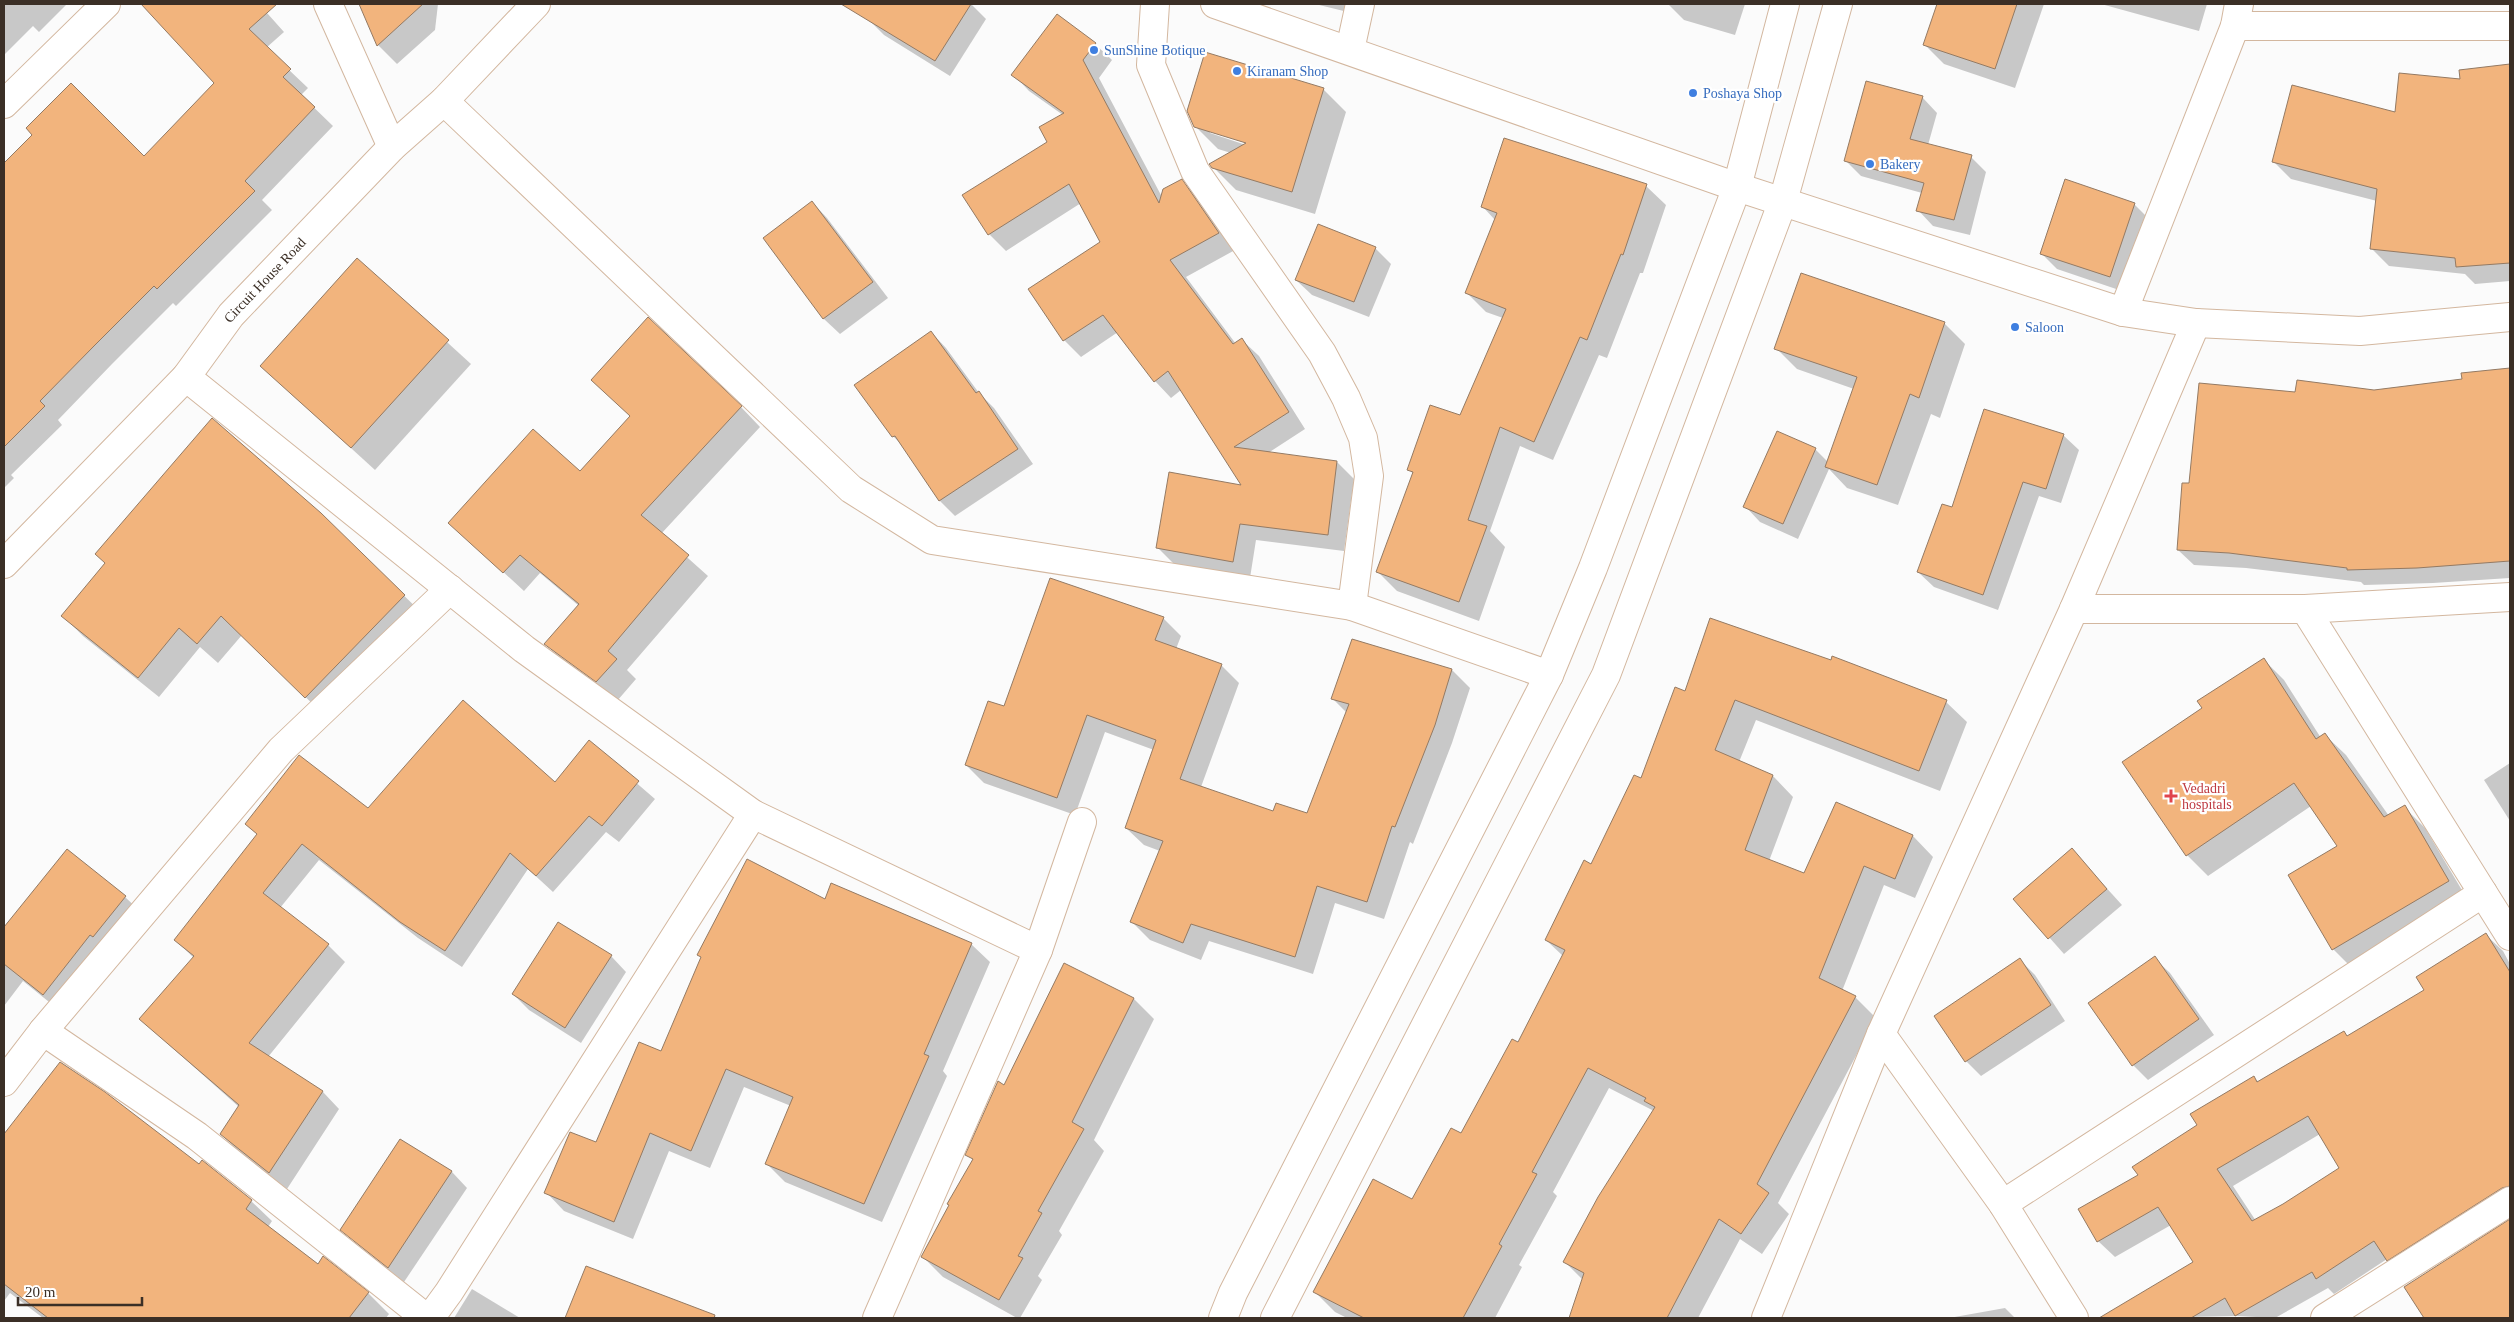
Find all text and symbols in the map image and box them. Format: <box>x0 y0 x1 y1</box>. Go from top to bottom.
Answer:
place label: SunShine Botique <box>1104 43 1206 58</box>
marker: SunShine Botique <box>1088 44 1100 56</box>
place label: Kiranam Shop <box>1247 64 1328 79</box>
marker: Kiranam Shop <box>1231 65 1243 77</box>
place label: Poshaya Shop <box>1703 86 1782 101</box>
marker: Poshaya Shop <box>1687 87 1699 99</box>
place label: Bakery <box>1880 157 1920 172</box>
marker: Bakery <box>1864 158 1876 170</box>
street label: Circuit House Road <box>221 235 308 325</box>
place label: Saloon <box>2025 320 2064 335</box>
marker: Saloon <box>2009 321 2021 333</box>
place label: Vedadri hospitals <box>2182 781 2232 812</box>
marker: Vedadri hospitals <box>2164 789 2178 803</box>
scale bar <box>18 1274 141 1306</box>
text: 20 m <box>25 1284 56 1300</box>

